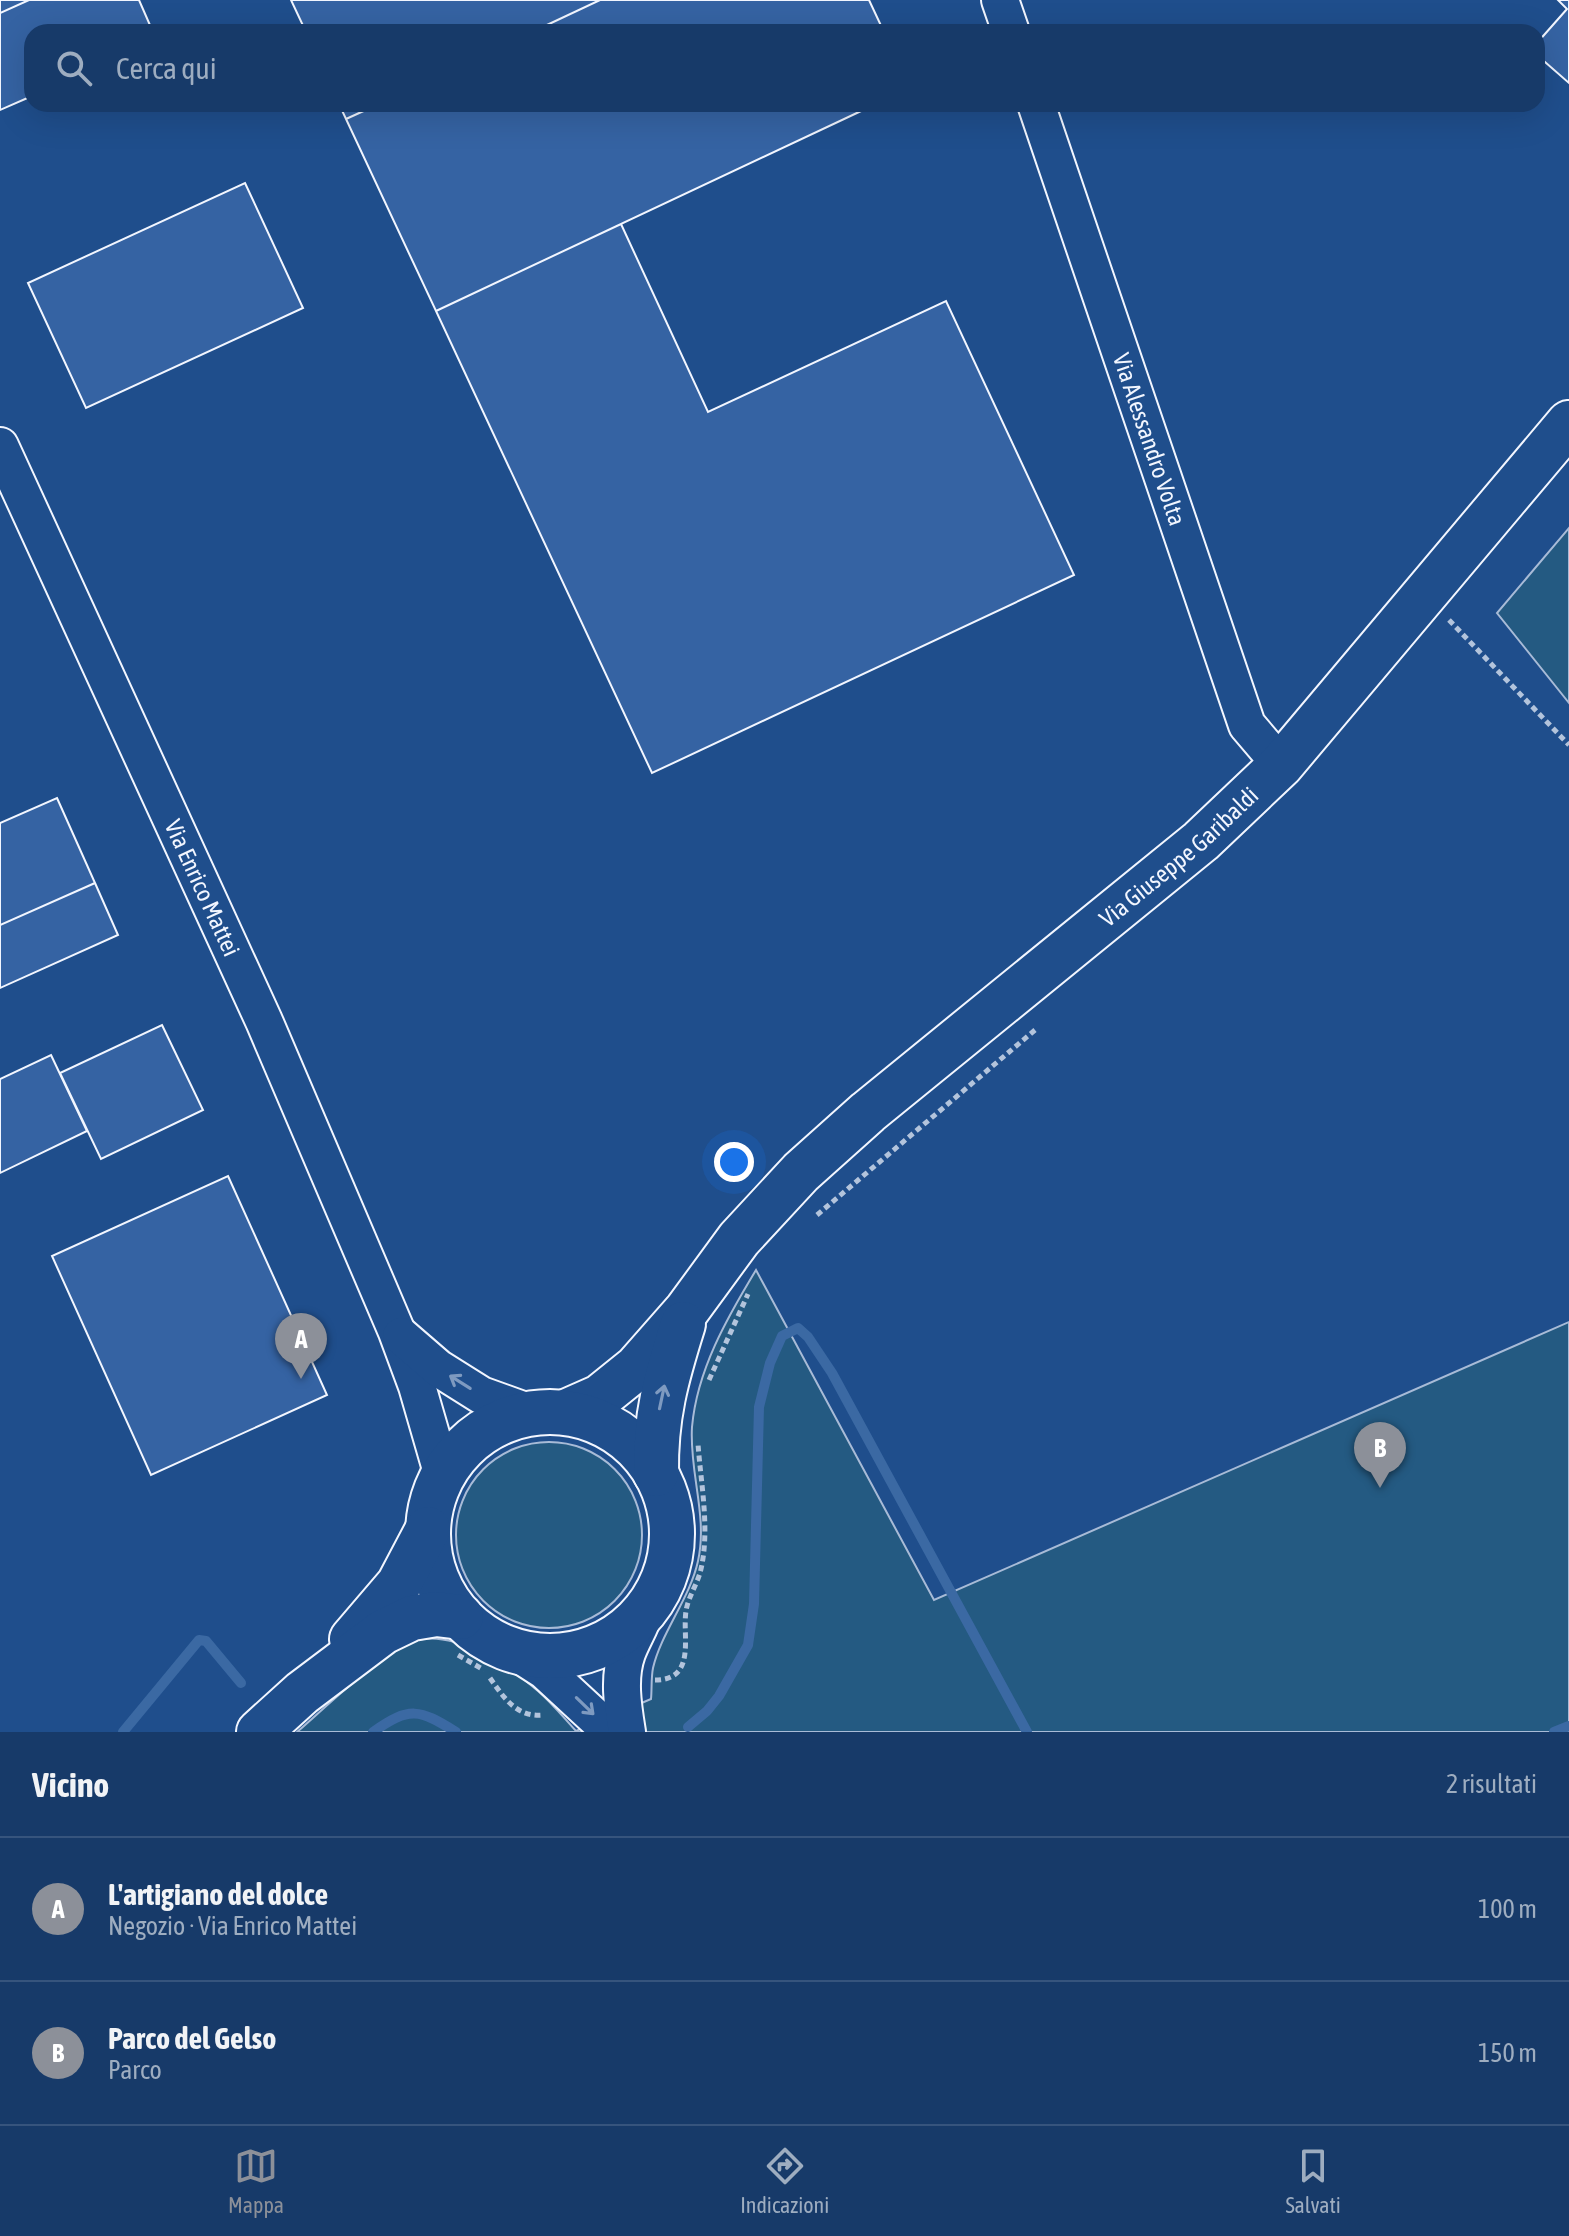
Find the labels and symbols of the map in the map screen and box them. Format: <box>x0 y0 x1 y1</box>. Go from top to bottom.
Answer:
street label: Via Alessandro Volta <box>1108 350 1192 529</box>
street label: Via Giuseppe Garibaldi <box>1094 781 1263 932</box>
street label: Via Enrico Mattei <box>160 815 246 960</box>
your location <box>714 1142 754 1182</box>
pin: A <box>275 1313 327 1379</box>
one-way arrow <box>449 1374 472 1390</box>
one-way arrow <box>655 1384 670 1410</box>
pin: B <box>1354 1422 1406 1488</box>
one-way arrow <box>575 1696 595 1715</box>

